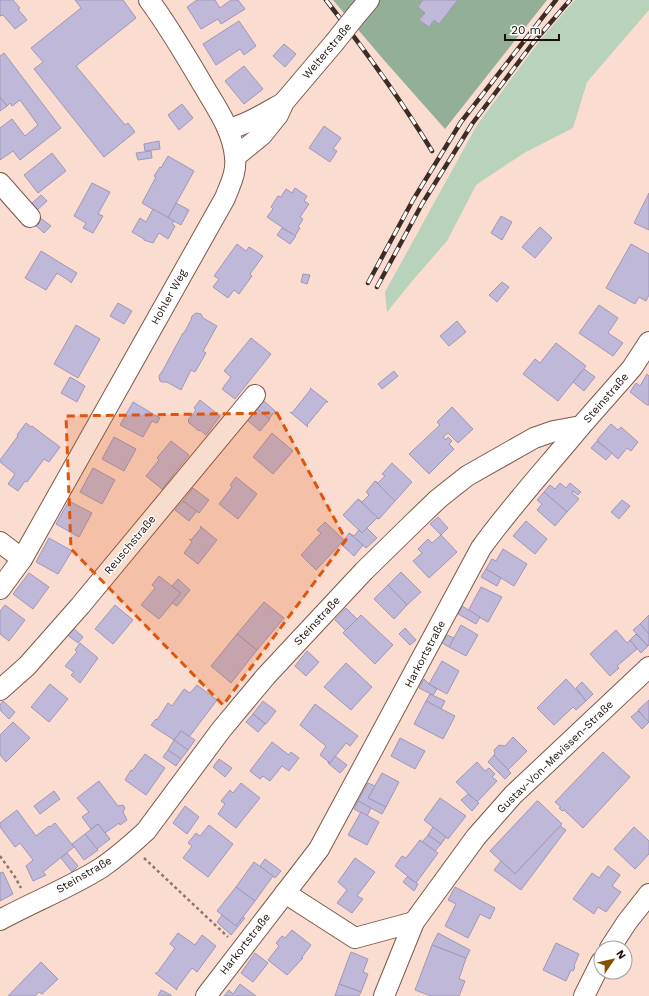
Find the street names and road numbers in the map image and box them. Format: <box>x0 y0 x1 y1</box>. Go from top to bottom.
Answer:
street label: Welterstraße <box>300 20 354 82</box>
street label: Hohler Weg <box>148 267 190 327</box>
street label: Steinstraße <box>581 370 631 426</box>
street label: Reuschstraße <box>102 513 158 577</box>
street label: Steinstraße <box>291 594 343 648</box>
street label: Harkortstraße <box>402 618 448 690</box>
street label: Gustav-Von-Mevissen-Straße <box>494 698 616 816</box>
street label: Steinstraße <box>54 854 114 896</box>
street label: Harkortstraße <box>217 911 273 977</box>

